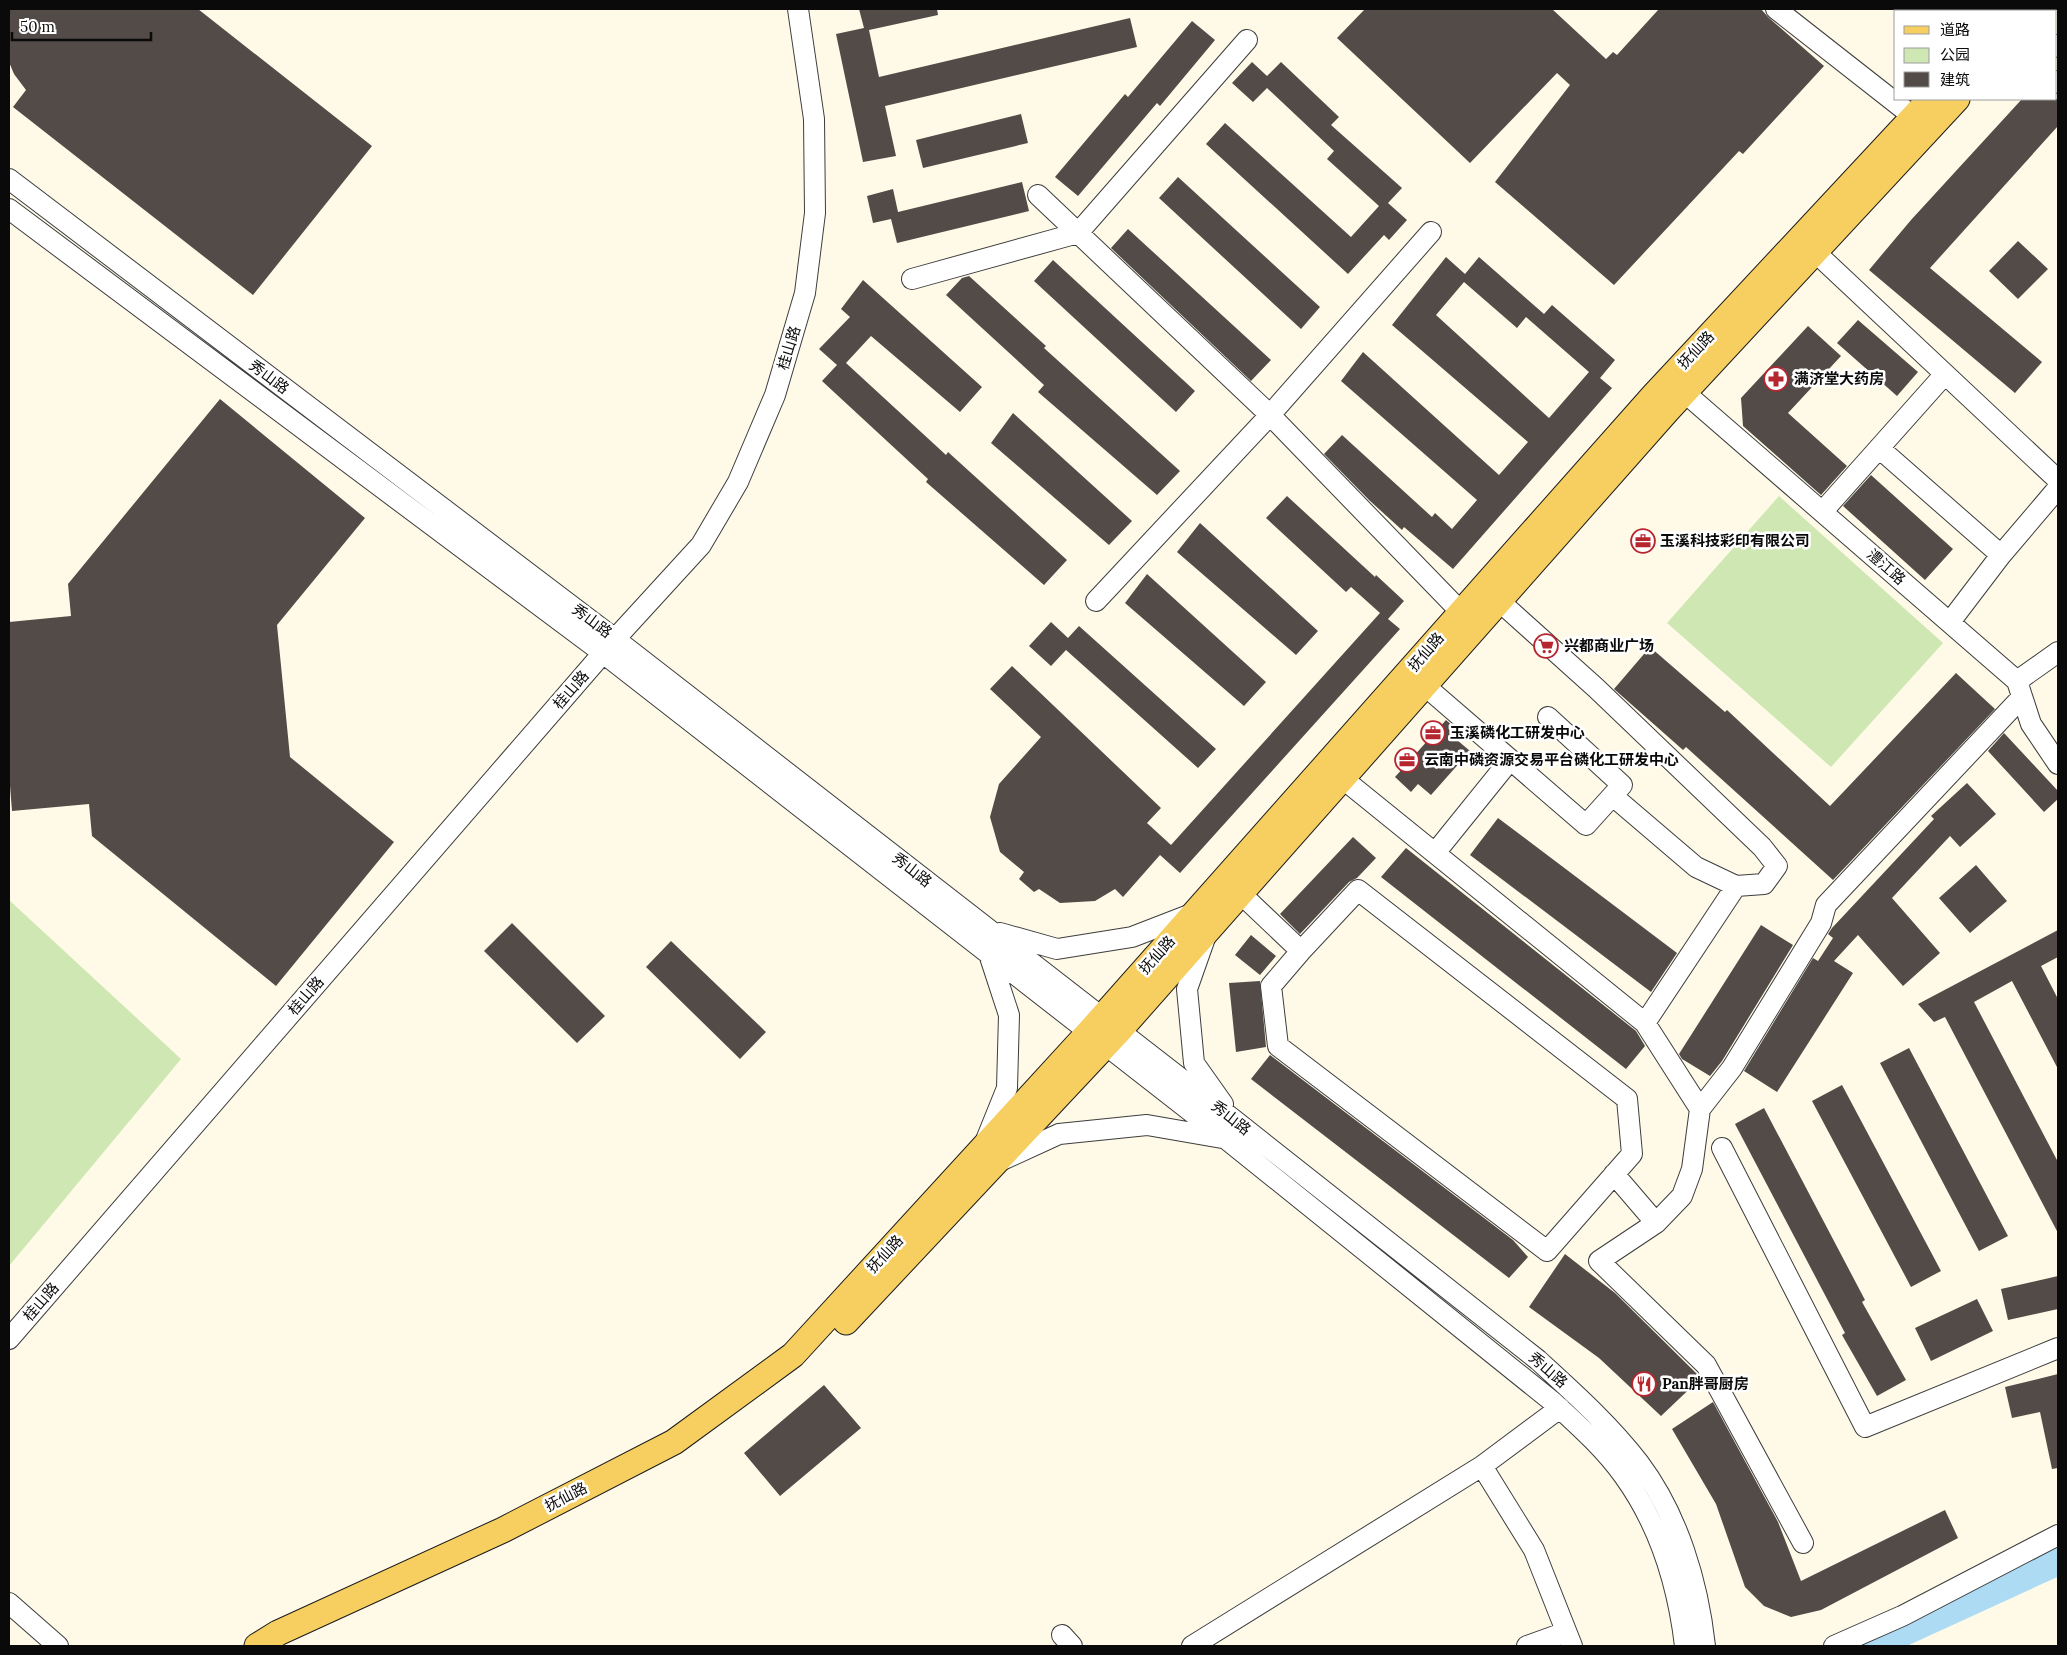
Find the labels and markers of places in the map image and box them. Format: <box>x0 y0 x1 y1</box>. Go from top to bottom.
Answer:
pharmacy icon: 满济堂大药房 <box>1763 366 1789 392</box>
place label: 满济堂大药房 <box>1794 369 1884 388</box>
office icon: 玉溪科技彩印有限公司 <box>1630 528 1656 554</box>
place label: 玉溪科技彩印有限公司 <box>1660 531 1810 550</box>
supermarket icon: 兴都商业广场 <box>1533 633 1559 659</box>
place label: 兴都商业广场 <box>1564 636 1654 655</box>
office icon: 玉溪磷化工研发中心 <box>1420 720 1446 746</box>
place label: 玉溪磷化工研发中心 <box>1450 723 1585 742</box>
office icon: 云南中磷资源交易平台磷化工研发中心 <box>1394 747 1420 773</box>
place label: 云南中磷资源交易平台磷化工研发中心 <box>1424 750 1679 769</box>
restaurant icon: Pan胖哥厨房 <box>1631 1371 1657 1397</box>
place label: Pan胖哥厨房 <box>1662 1374 1749 1393</box>

